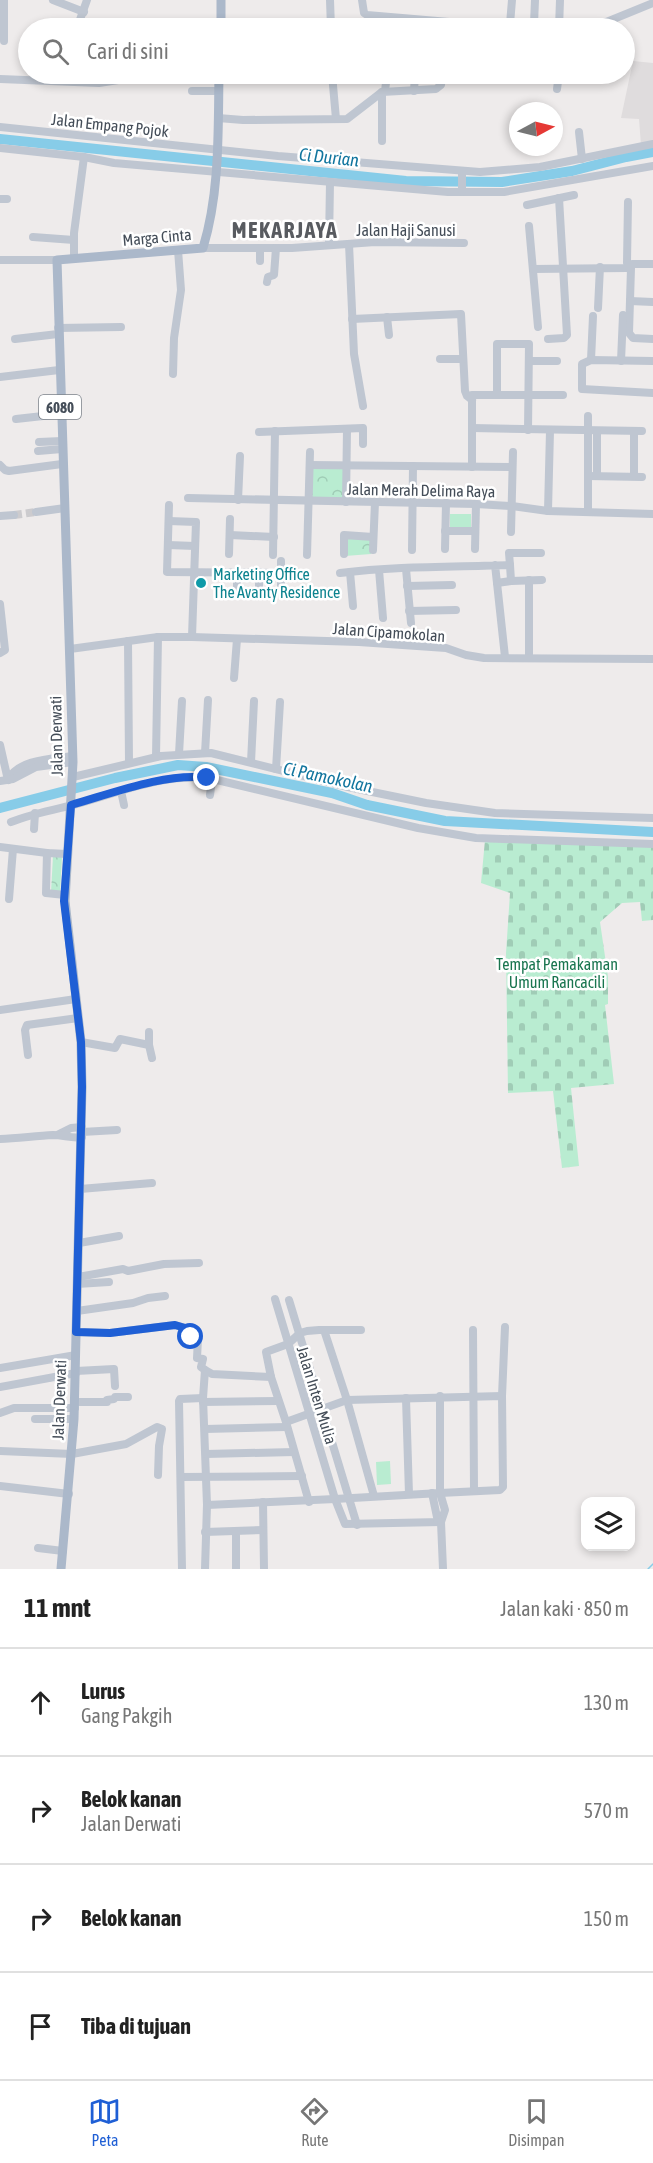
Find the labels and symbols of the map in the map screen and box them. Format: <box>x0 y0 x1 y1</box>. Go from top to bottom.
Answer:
north arrow <box>509 102 563 156</box>
street label: Jalan Empang Pojok <box>50 110 170 141</box>
water label: Ci Durian <box>298 143 360 171</box>
district label: MEKARJAYA <box>232 217 338 243</box>
street label: Jalan Haji Sanusi <box>356 221 456 240</box>
street label: Marga Cinta <box>122 225 192 250</box>
road number: 6080 <box>39 395 81 419</box>
street label: Jalan Merah Delima Raya <box>347 480 495 501</box>
place label: Marketing Office The Avanty Residence <box>213 565 340 602</box>
marker: Marketing Office The Avanty Residence <box>194 576 208 590</box>
street label: Jalan Cipamokolan <box>332 619 446 646</box>
street label: Jalan Derwati <box>46 696 66 776</box>
water label: Ci Pamokolan <box>281 757 375 797</box>
route end <box>193 764 219 790</box>
park label: Tempat Pemakaman Umum Rancacili <box>496 955 618 991</box>
route start <box>177 1323 203 1349</box>
street label: Jalan Inten Mulia <box>294 1344 340 1446</box>
street label: Jalan Derwati <box>49 1360 69 1440</box>

